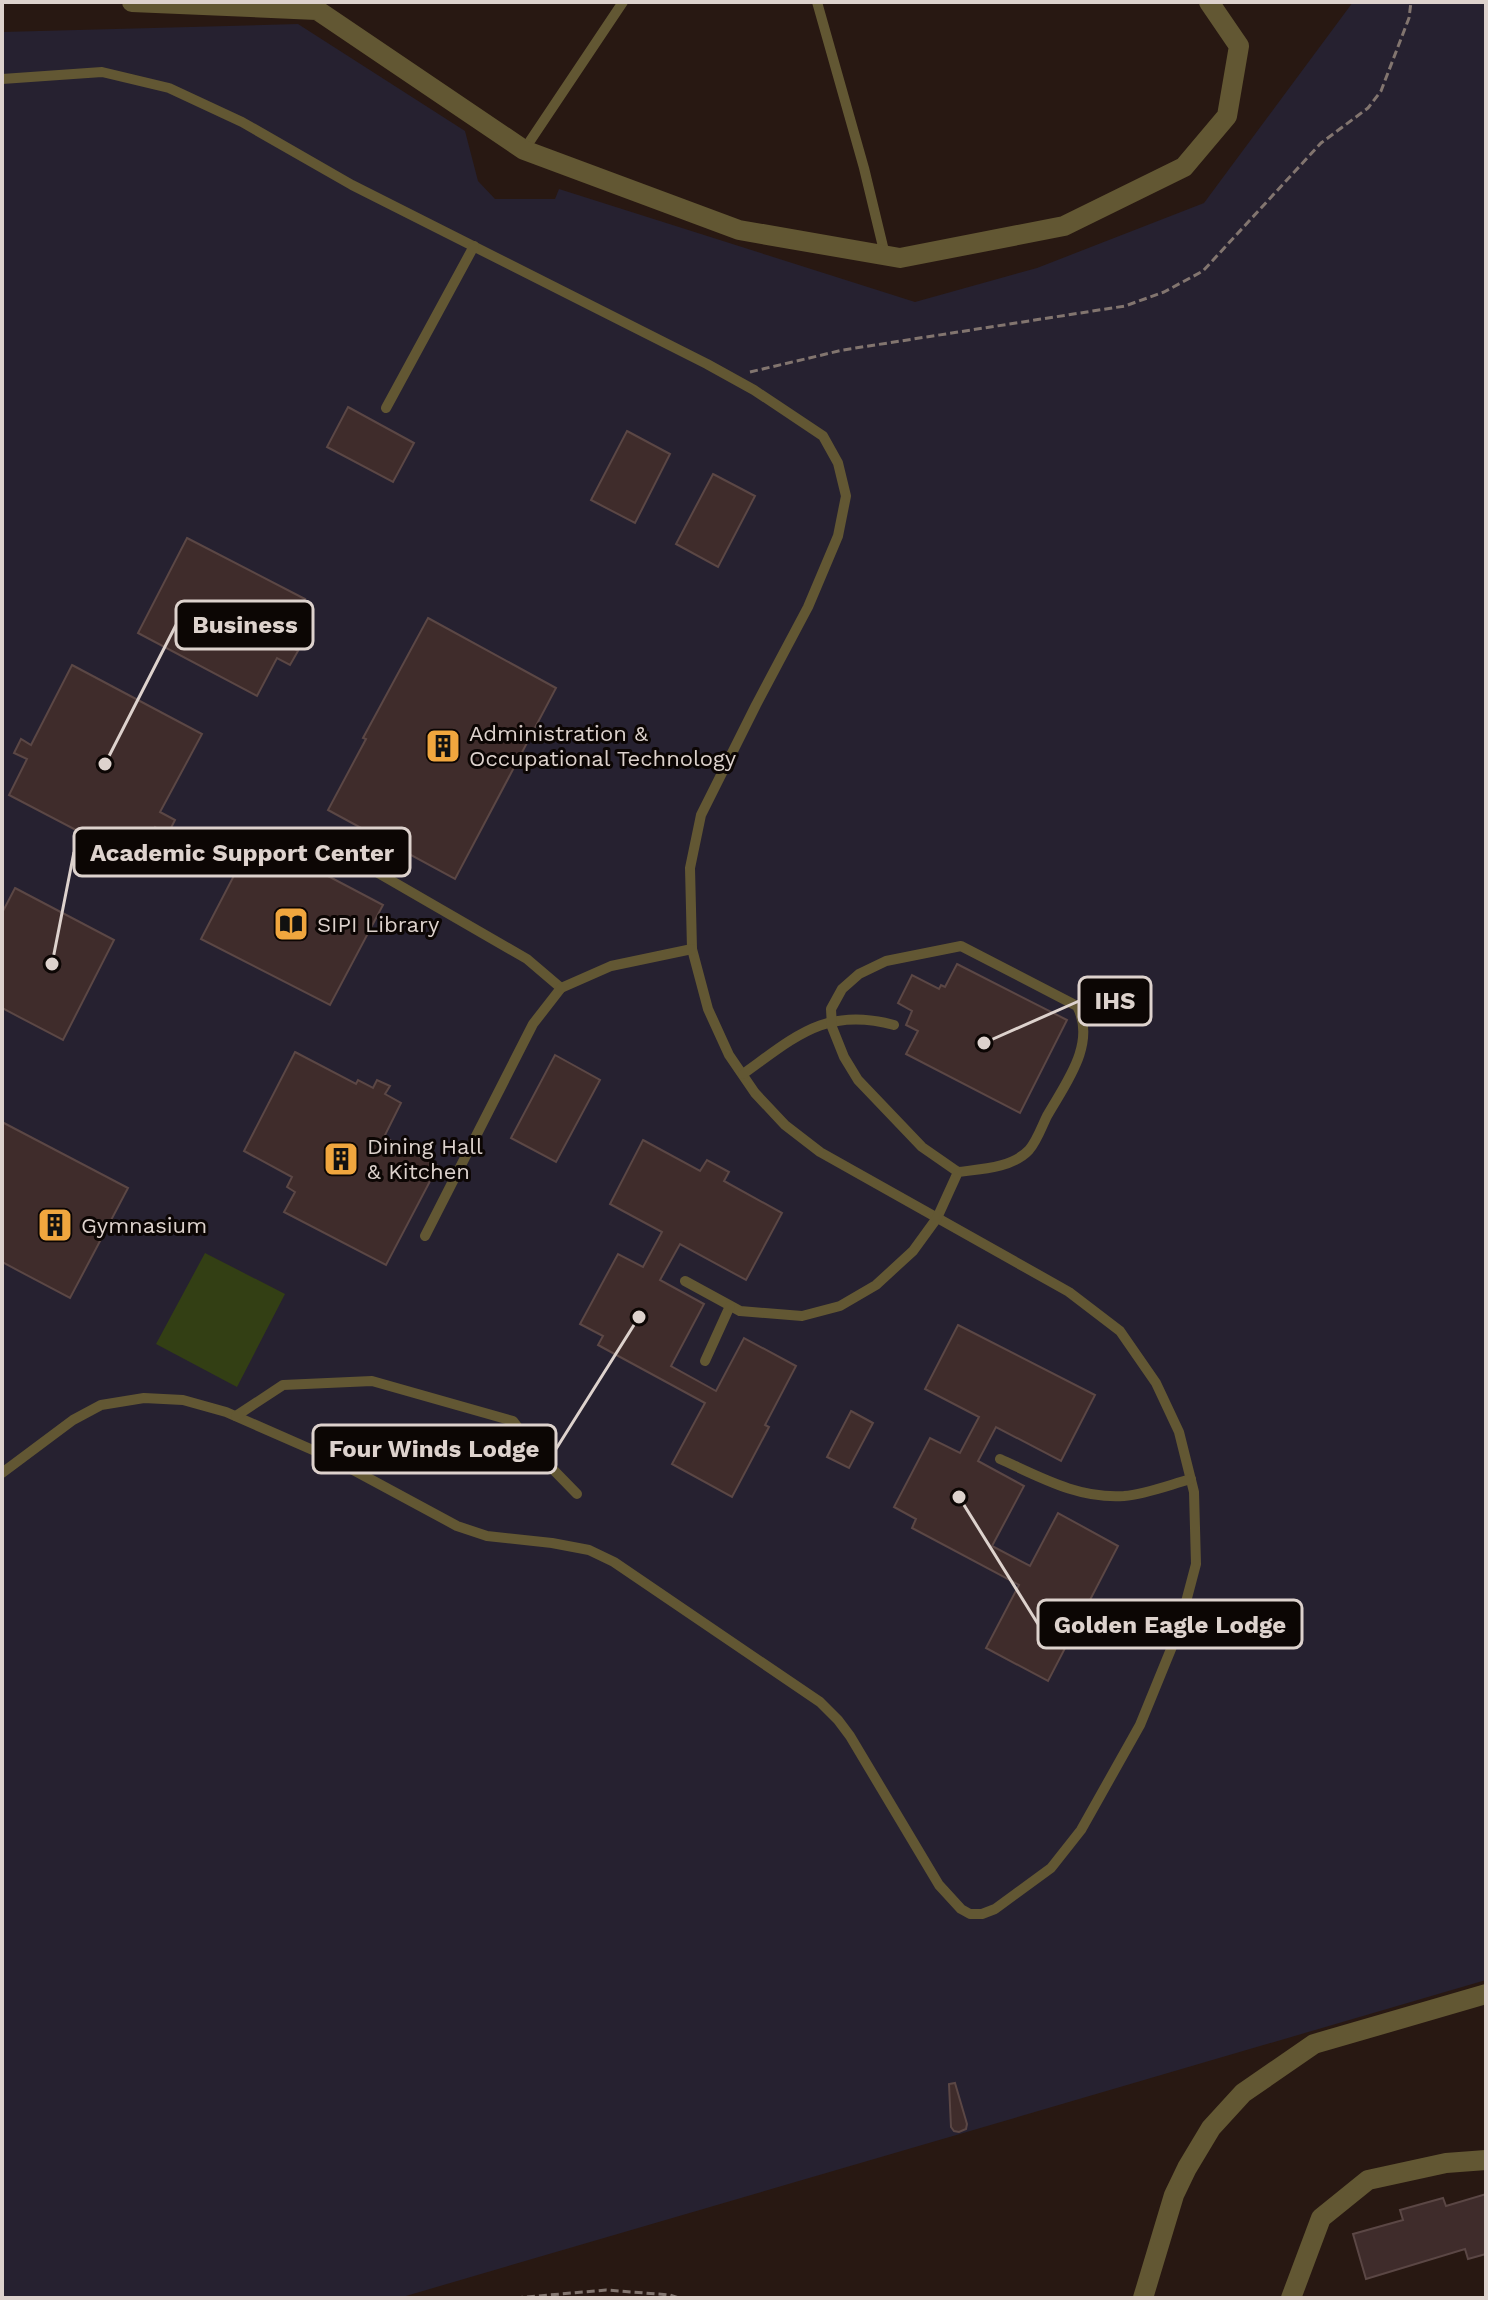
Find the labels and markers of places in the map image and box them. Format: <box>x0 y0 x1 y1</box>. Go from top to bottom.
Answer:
callout: Business <box>176 601 313 649</box>
place label: Administration & Occupational Technology <box>469 721 737 771</box>
building icon: Administration & Occupational Technology <box>424 727 462 765</box>
callout: Academic Support Center <box>74 828 410 876</box>
library icon: SIPI Library <box>272 905 310 943</box>
place label: SIPI Library <box>317 912 440 937</box>
callout: IHS <box>1079 977 1151 1025</box>
place label: Dining Hall & Kitchen <box>367 1134 483 1184</box>
building icon: Dining Hall & Kitchen <box>322 1140 360 1178</box>
building icon: Gymnasium <box>36 1206 74 1244</box>
place label: Gymnasium <box>81 1213 207 1238</box>
callout: Four Winds Lodge <box>313 1425 556 1473</box>
callout: Golden Eagle Lodge <box>1038 1600 1302 1648</box>

